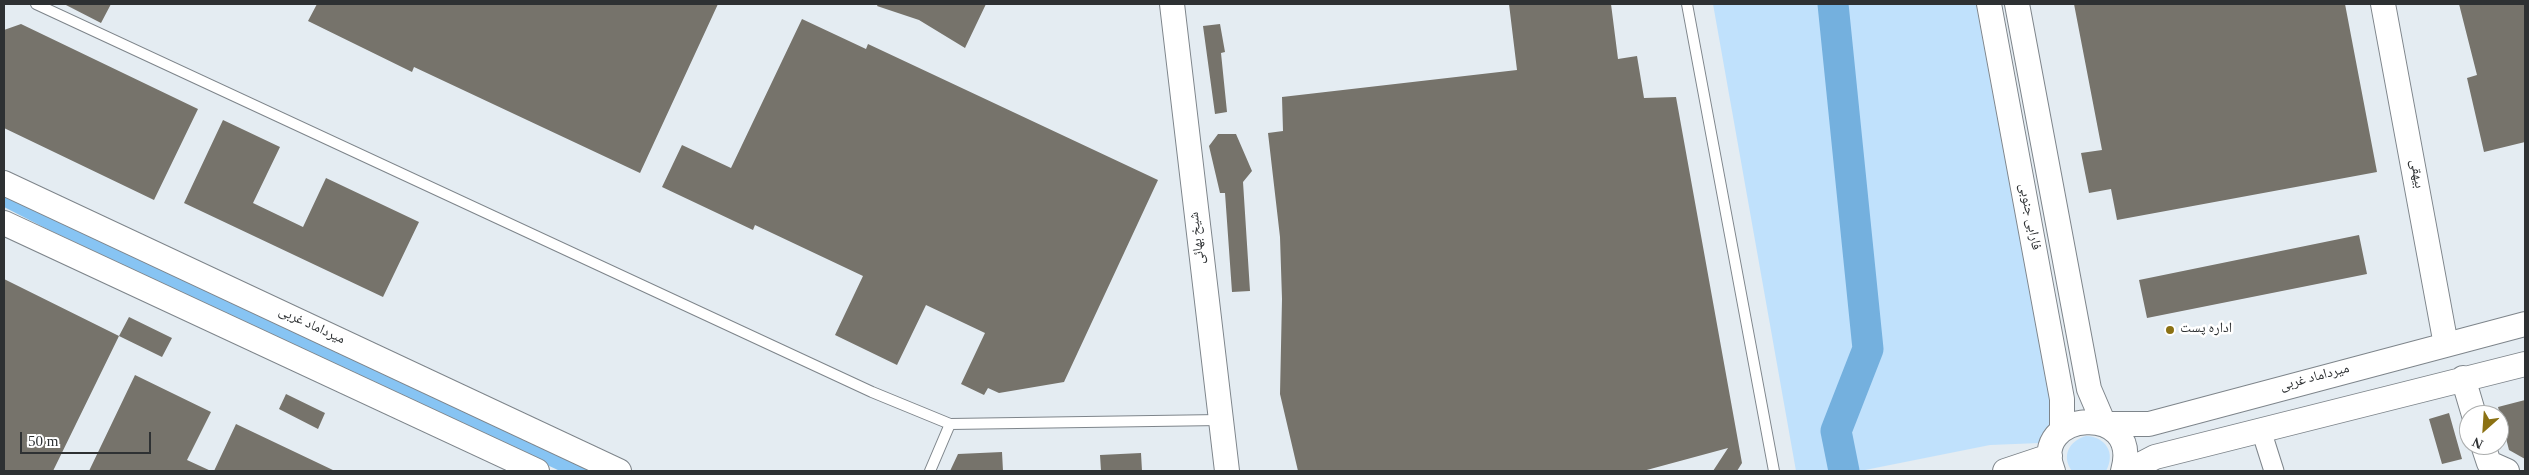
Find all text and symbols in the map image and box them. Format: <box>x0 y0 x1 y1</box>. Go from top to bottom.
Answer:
street label: بیهقی <box>2404 158 2426 190</box>
street label: فارابی جنوبی <box>2013 182 2043 252</box>
street label: شیخ بهائی <box>1187 211 1211 265</box>
street label: میرداماد غربی <box>275 304 347 350</box>
place label: اداره پست <box>2180 322 2232 338</box>
marker: اداره پست <box>2164 324 2176 336</box>
street label: میرداماد غربی <box>2278 362 2352 396</box>
north arrow <box>2459 405 2509 455</box>
scale bar <box>22 422 154 454</box>
text: 50 m <box>28 433 58 449</box>
text: N <box>2470 434 2485 452</box>

